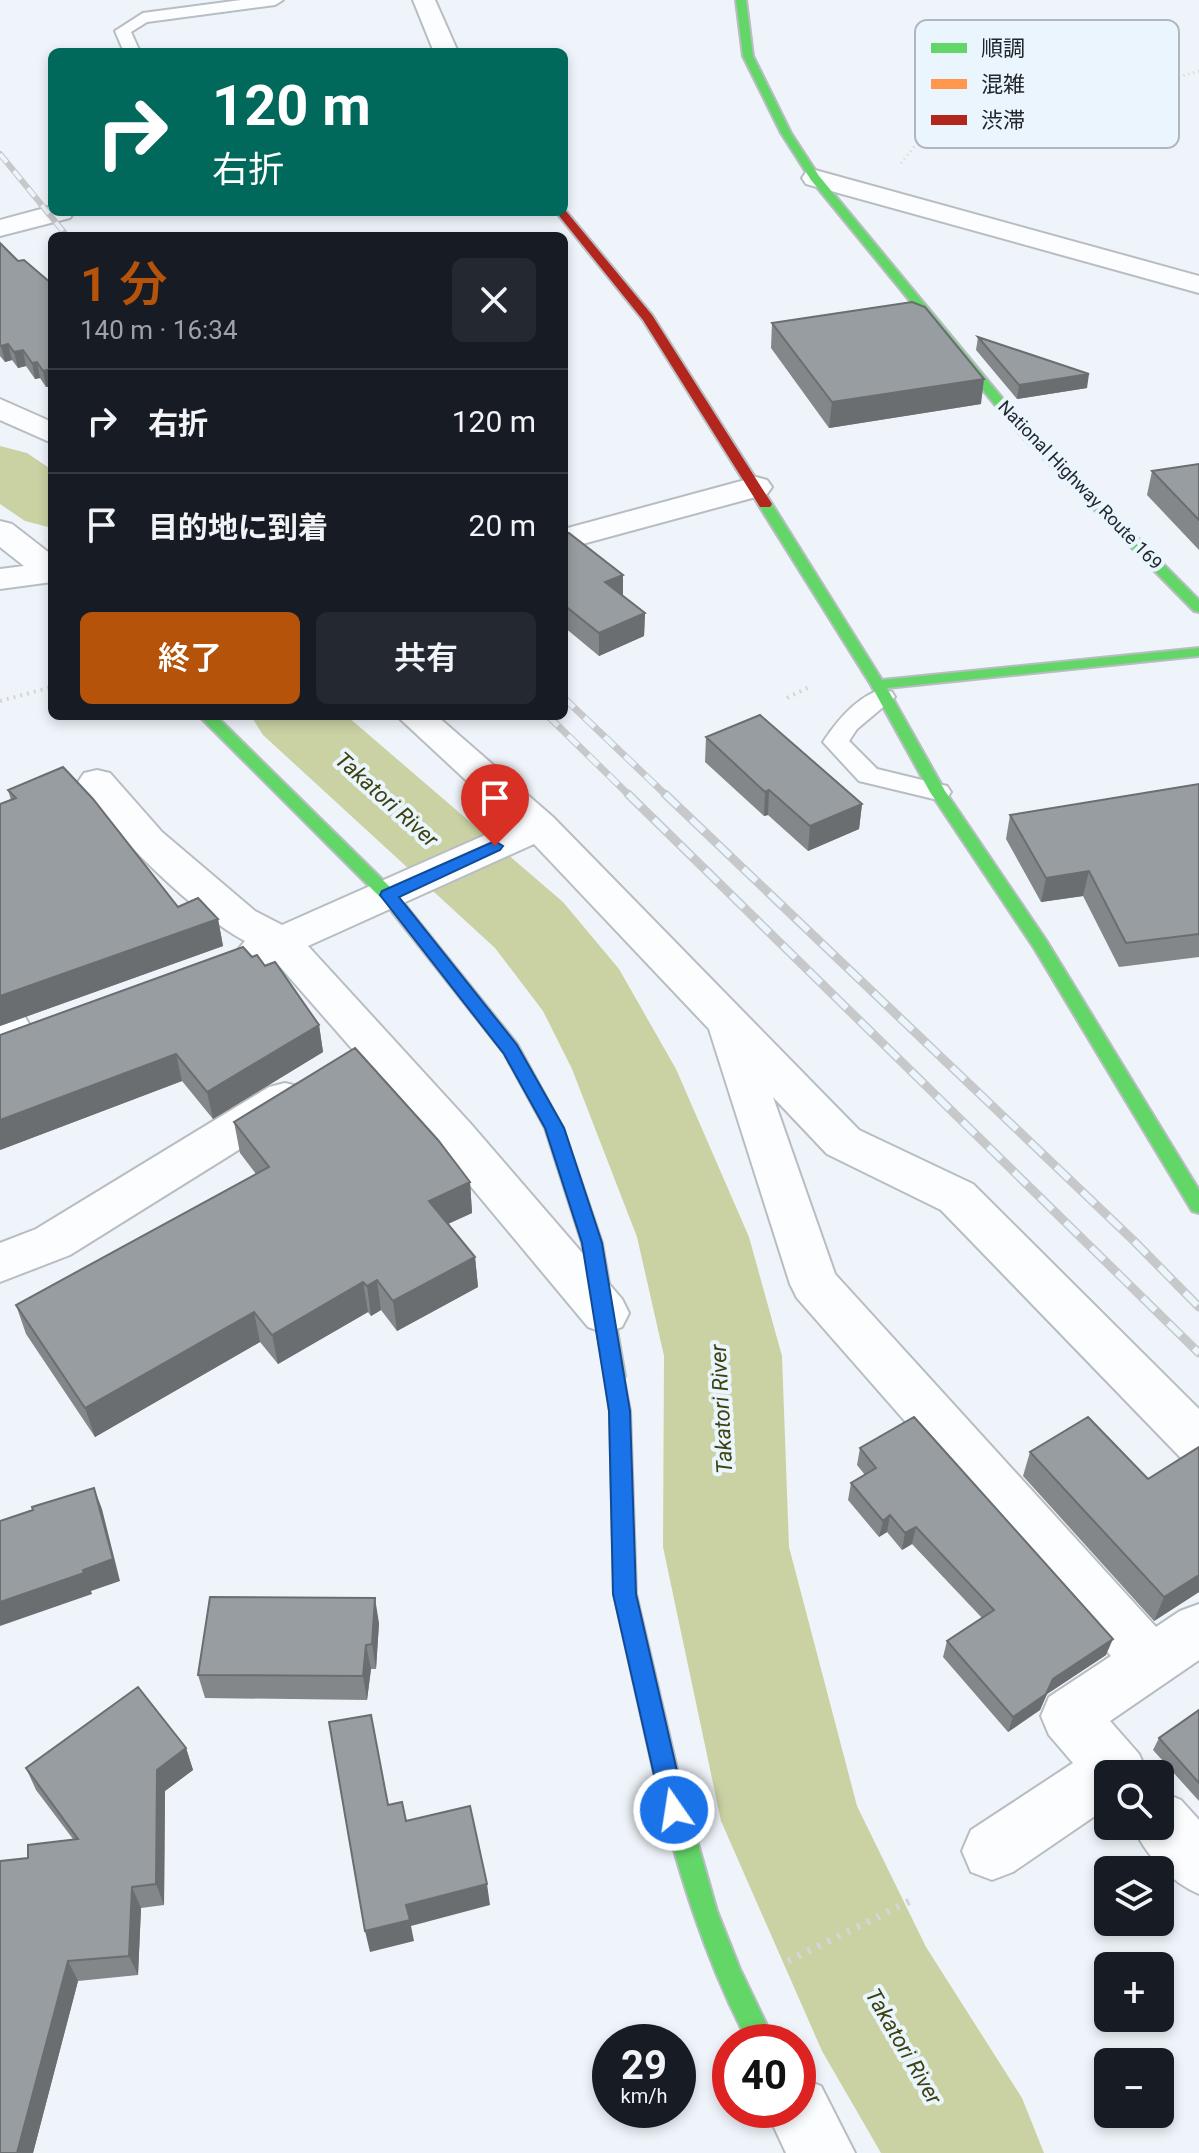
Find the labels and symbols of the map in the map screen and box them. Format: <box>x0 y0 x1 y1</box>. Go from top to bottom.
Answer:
legend <box>915 20 1179 148</box>
text: 順調 <box>981 36 1025 61</box>
text: 混雑 <box>981 72 1025 97</box>
text: 渋滞 <box>981 108 1025 133</box>
street label: National Highway Route 169 <box>994 396 1167 573</box>
water label: Takatori River <box>330 747 444 852</box>
pin <box>461 764 529 846</box>
water label: Takatori River <box>706 1343 737 1474</box>
position arrow <box>632 1768 716 1852</box>
water label: Takatori River <box>860 1984 947 2109</box>
speed limit sign: 40 <box>712 2024 816 2128</box>

